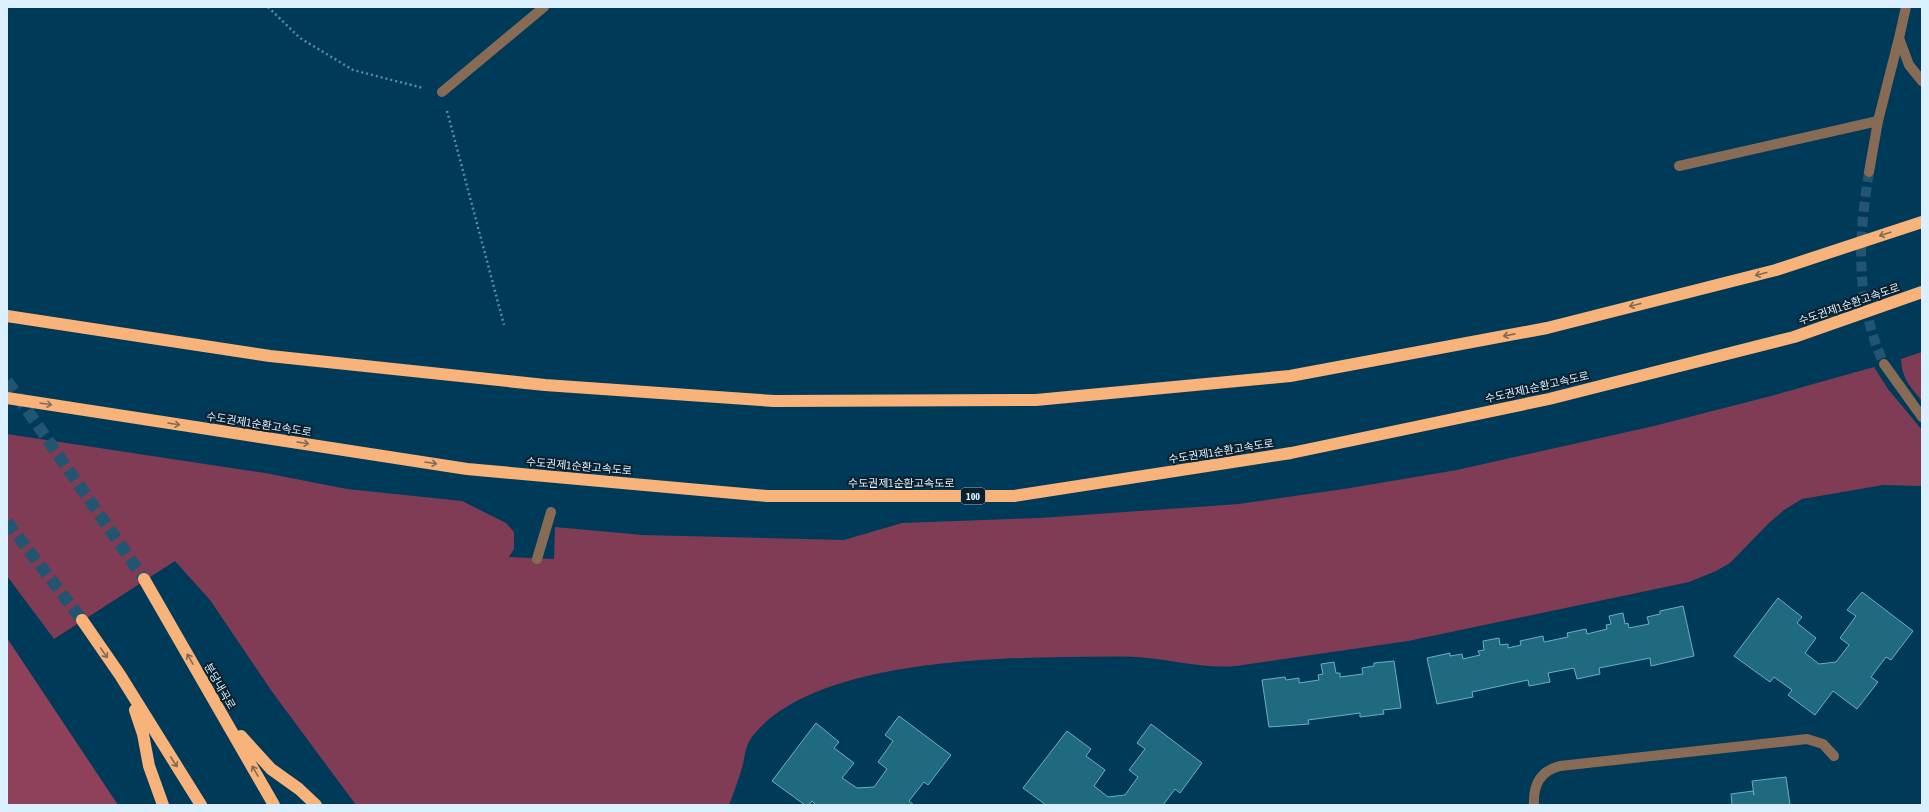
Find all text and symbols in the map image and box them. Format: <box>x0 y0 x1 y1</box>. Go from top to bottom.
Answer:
one-way arrow <box>1879 231 1892 238</box>
one-way arrow <box>1755 270 1768 278</box>
street label: 수도권제1순환고속도로 <box>1797 281 1901 327</box>
one-way arrow <box>1629 302 1642 310</box>
one-way arrow <box>1502 331 1515 339</box>
street label: 수도권제1순환고속도로 <box>1484 369 1590 405</box>
one-way arrow <box>39 400 52 408</box>
street label: 수도권제1순환고속도로 <box>206 410 312 438</box>
one-way arrow <box>167 420 180 428</box>
street label: 수도권제1순환고속도로 <box>1168 437 1274 465</box>
one-way arrow <box>296 439 309 447</box>
street label: 수도권제1순환고속도로 <box>525 455 633 477</box>
one-way arrow <box>424 459 437 467</box>
street label: 수도권제1순환고속도로 <box>848 477 954 489</box>
road number: 100 <box>961 488 985 504</box>
one-way arrow <box>100 647 108 658</box>
one-way arrow <box>185 653 193 665</box>
street label: 분당내곡로 <box>202 661 238 711</box>
one-way arrow <box>170 756 178 767</box>
one-way arrow <box>250 765 258 777</box>

